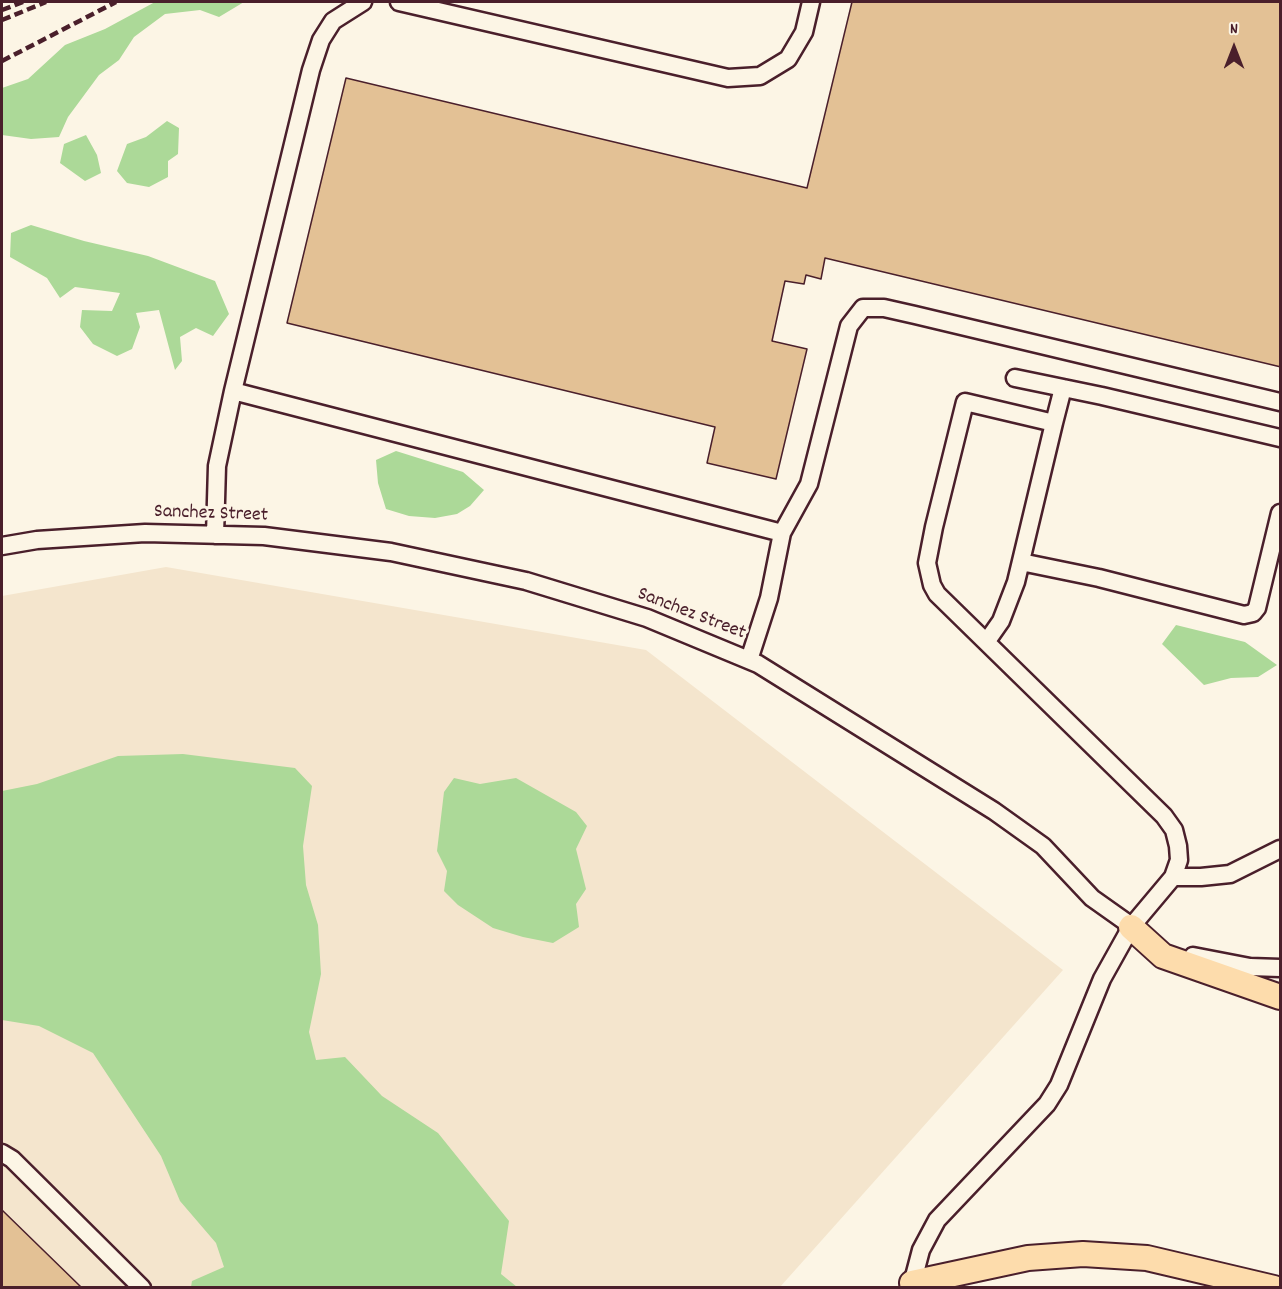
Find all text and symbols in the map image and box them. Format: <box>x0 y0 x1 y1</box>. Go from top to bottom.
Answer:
north arrow <box>1204 18 1264 78</box>
text: N <box>1230 18 1238 41</box>
street label: Sanchez Street <box>154 501 268 529</box>
street label: Sanchez Street <box>633 583 749 647</box>

